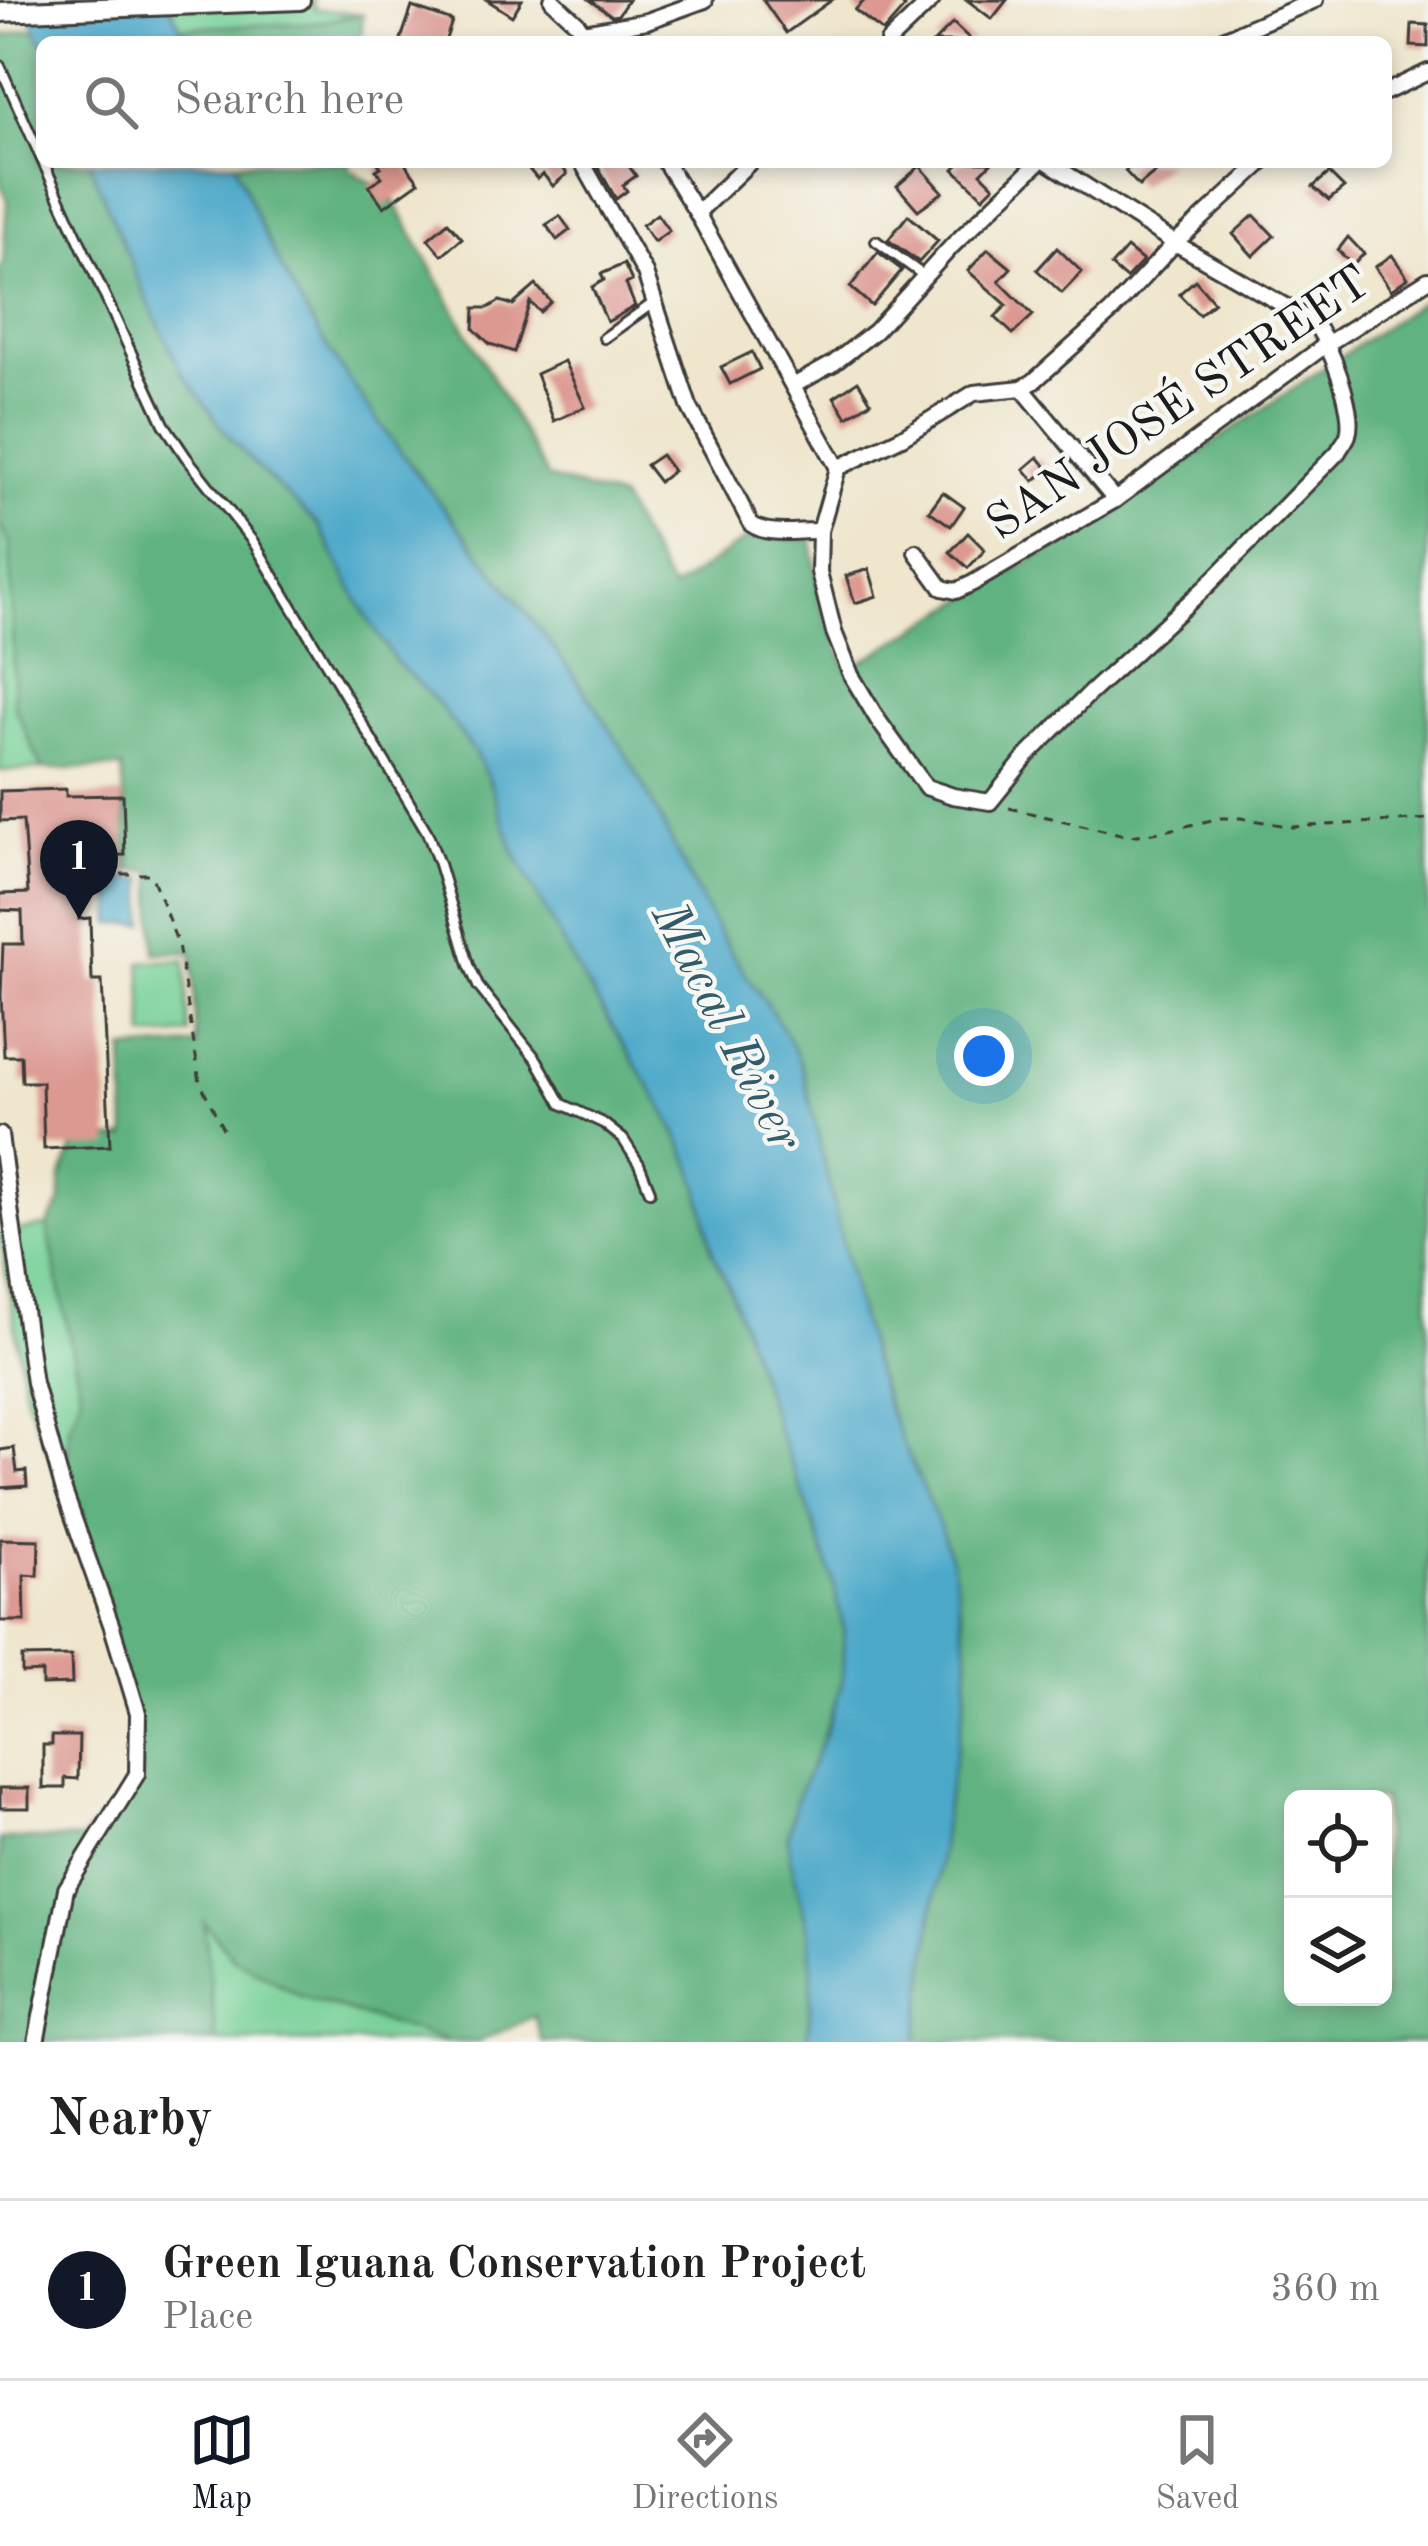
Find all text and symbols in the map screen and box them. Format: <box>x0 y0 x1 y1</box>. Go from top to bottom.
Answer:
search box <box>36 36 1392 168</box>
icon: search <box>78 69 144 135</box>
text: Search here <box>174 79 404 124</box>
street label: SAN JOSÉ STREET <box>974 251 1379 550</box>
pin: 1 <box>40 820 118 919</box>
water label: Macal River <box>640 894 810 1161</box>
your location <box>954 1026 1014 1086</box>
map controls <box>1284 1790 1392 2006</box>
button: locate <box>1284 1790 1392 1898</box>
button: layers <box>1284 1898 1392 2006</box>
text: Nearby <box>48 2095 213 2146</box>
text: Green Iguana Conservation Project <box>162 2243 866 2288</box>
text: 1 <box>76 2270 98 2309</box>
text: 360 m <box>1270 2270 1380 2309</box>
text: Place <box>162 2298 253 2337</box>
tab: Map <box>189 2407 255 2520</box>
tab: Directions <box>632 2407 778 2520</box>
tab: Saved <box>1155 2407 1239 2520</box>

